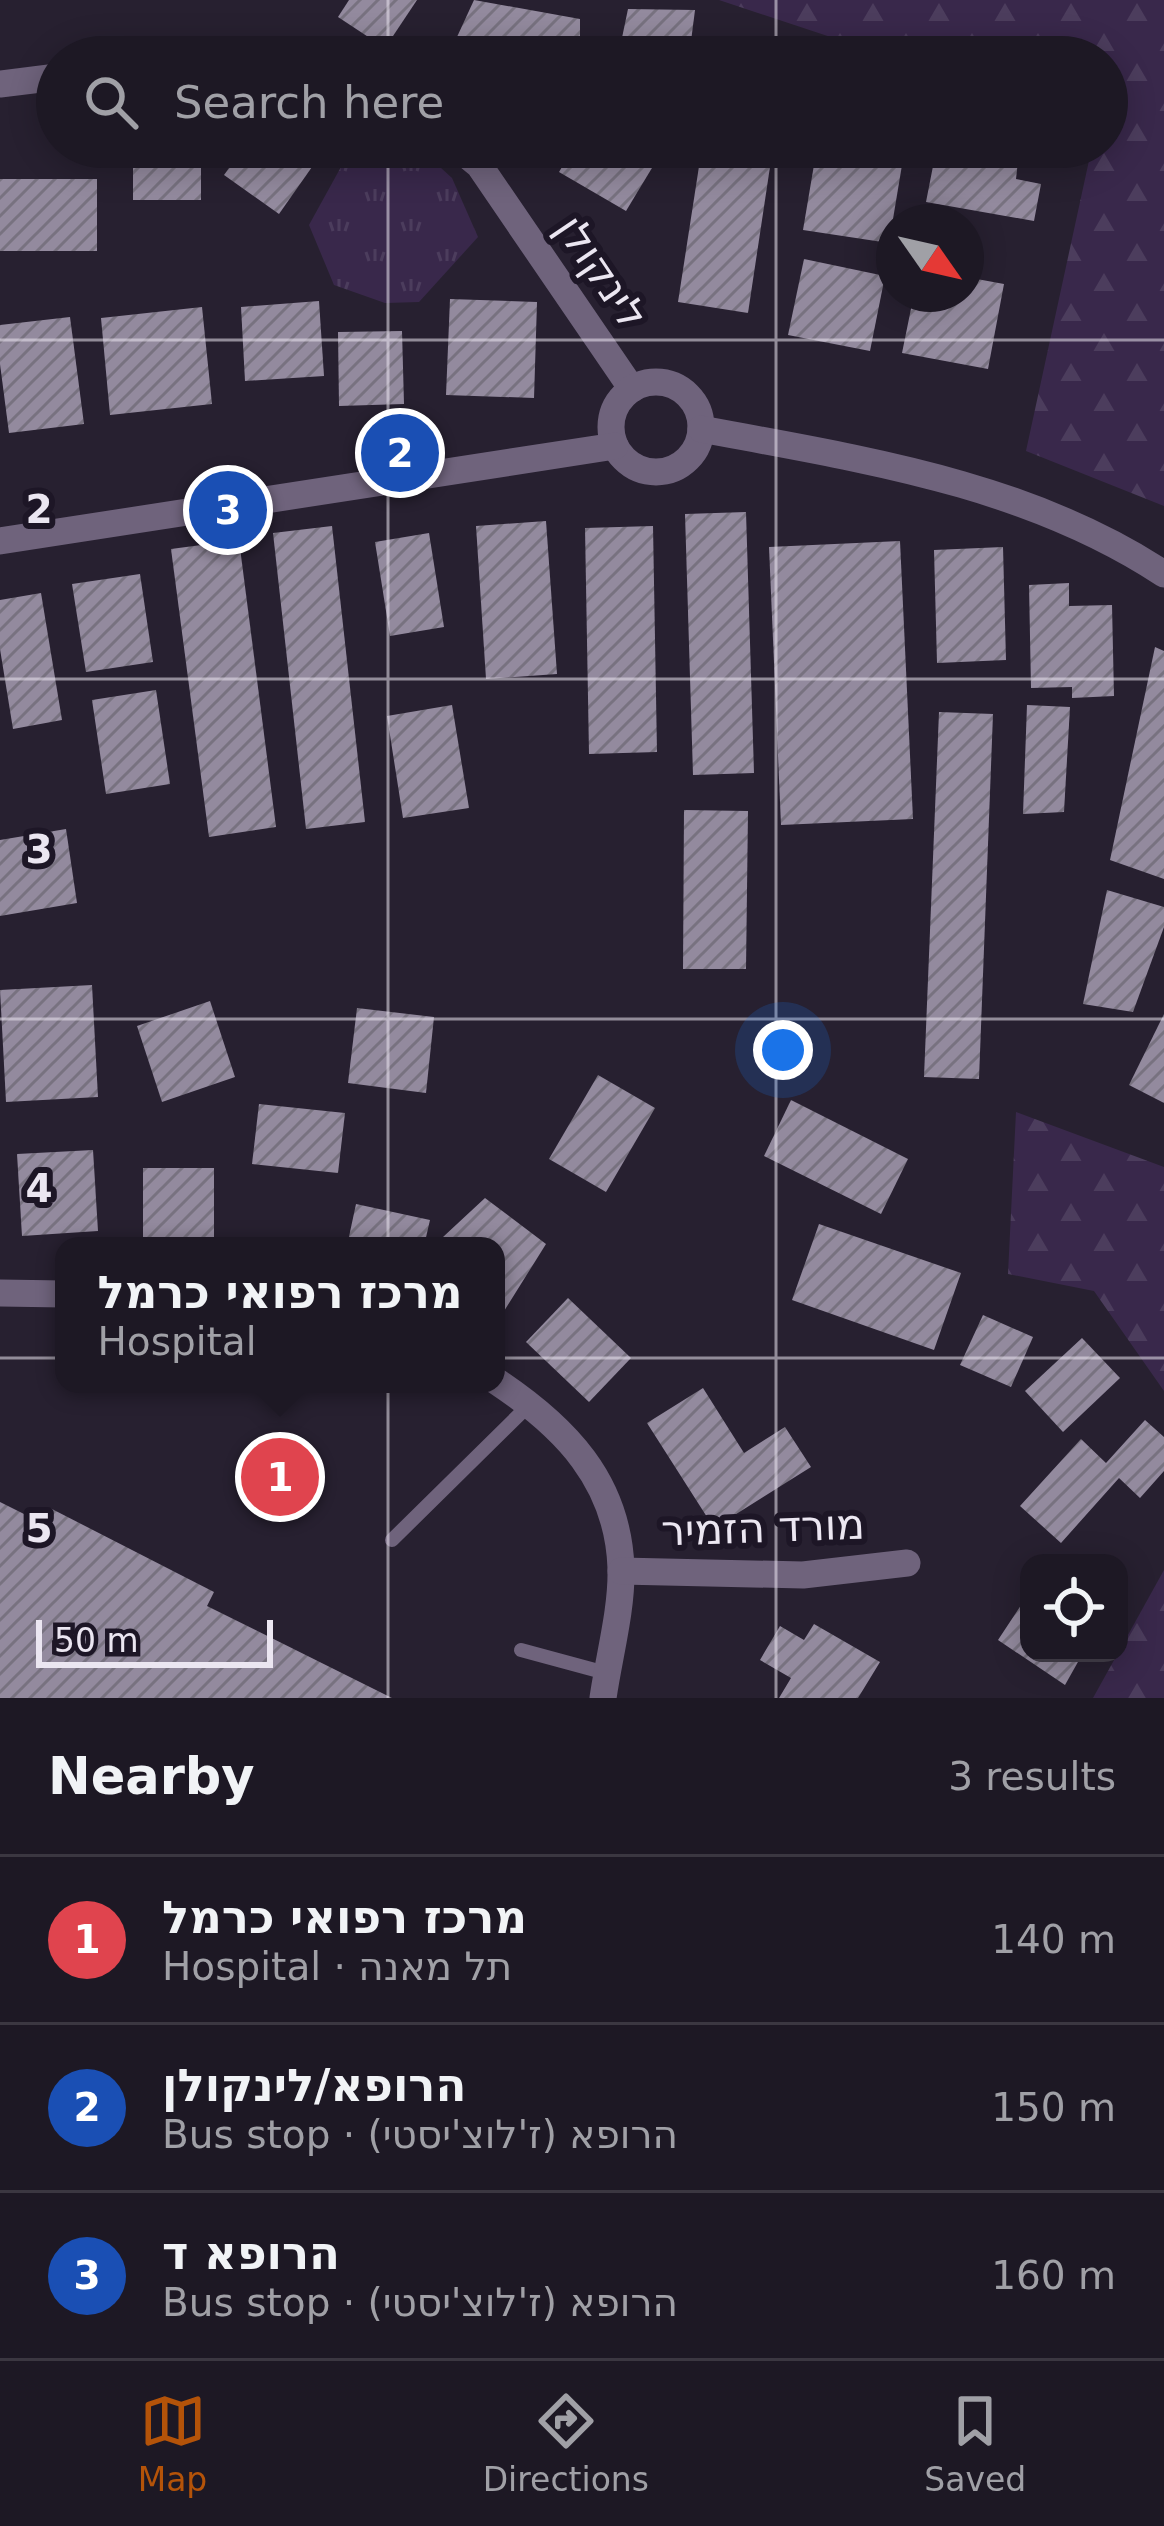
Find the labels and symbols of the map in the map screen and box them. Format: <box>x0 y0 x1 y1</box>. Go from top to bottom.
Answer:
north arrow <box>876 204 984 312</box>
street label: לינקולן <box>546 206 657 338</box>
pin: 2 <box>361 408 439 498</box>
pin: 3 <box>189 465 267 555</box>
text: 2 <box>25 487 53 532</box>
text: 3 <box>25 827 53 872</box>
your location <box>753 1020 813 1080</box>
text: 4 <box>25 1166 53 1211</box>
pin: 1 <box>241 1432 319 1522</box>
street label: מורד הזמיר <box>660 1499 866 1556</box>
text: 5 <box>25 1506 53 1551</box>
scale bar <box>36 1614 273 1667</box>

